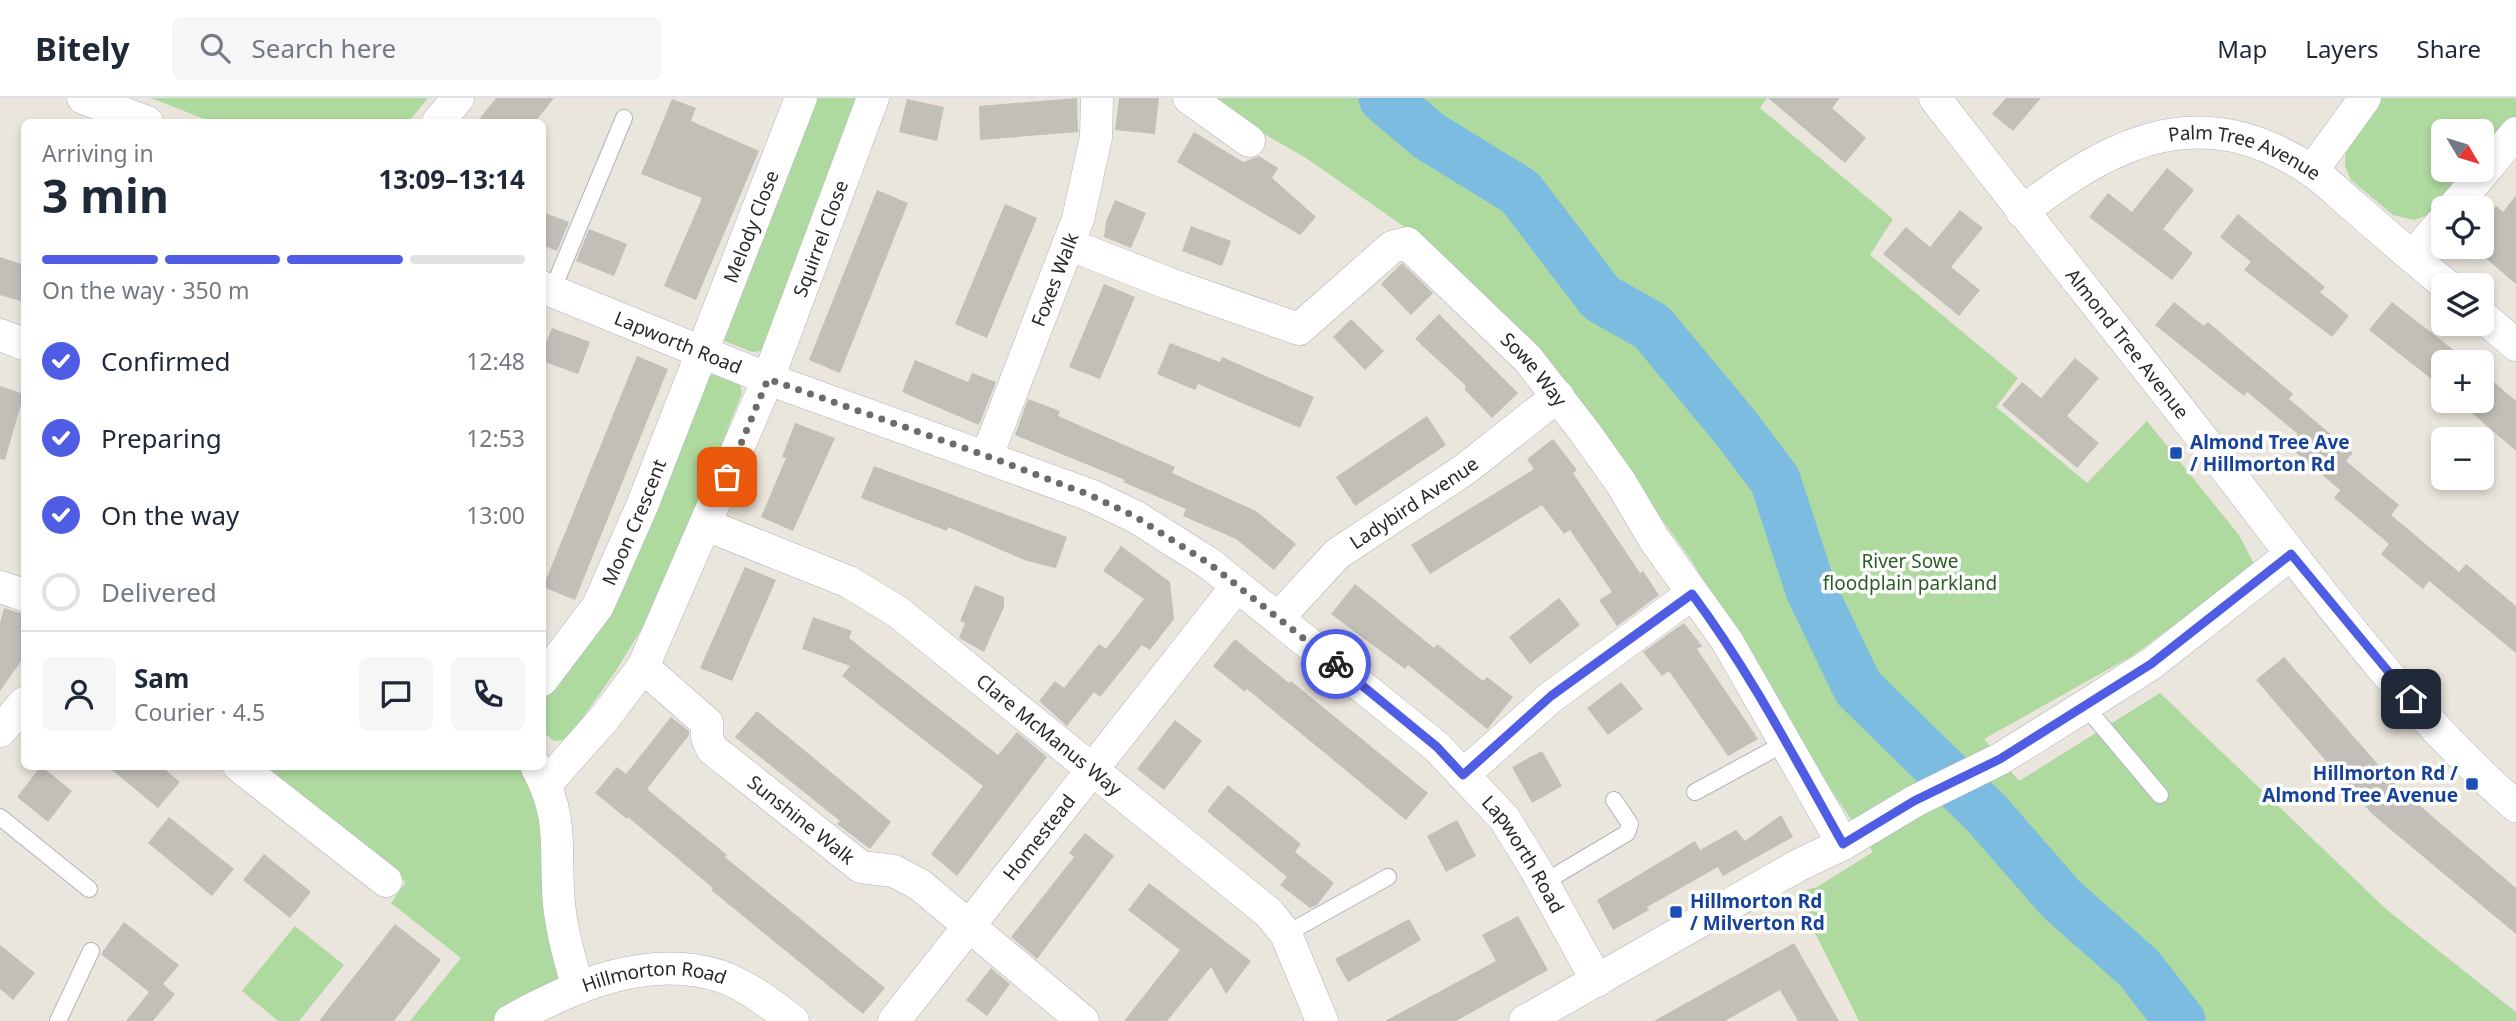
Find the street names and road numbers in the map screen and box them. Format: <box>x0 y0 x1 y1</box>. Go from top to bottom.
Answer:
street label: Palm Tree Avenue <box>2166 119 2326 186</box>
street label: Melody Close <box>717 166 785 287</box>
street label: Squirrel Close <box>787 176 854 301</box>
street label: Foxes Walk <box>1025 229 1085 330</box>
street label: Almond Tree Avenue <box>2060 263 2195 424</box>
street label: Lapworth Road <box>610 305 746 380</box>
street label: Sowe Way <box>1495 327 1573 412</box>
street label: Ladybird Avenue <box>1345 451 1484 555</box>
street label: Moon Crescent <box>596 455 672 589</box>
street label: Clare McManus Way <box>971 668 1128 802</box>
street label: Sunshine Walk <box>742 769 860 870</box>
street label: Homestead <box>997 789 1081 886</box>
street label: Lapworth Road <box>1476 790 1570 918</box>
street label: Hillmorton Road <box>578 955 730 998</box>

